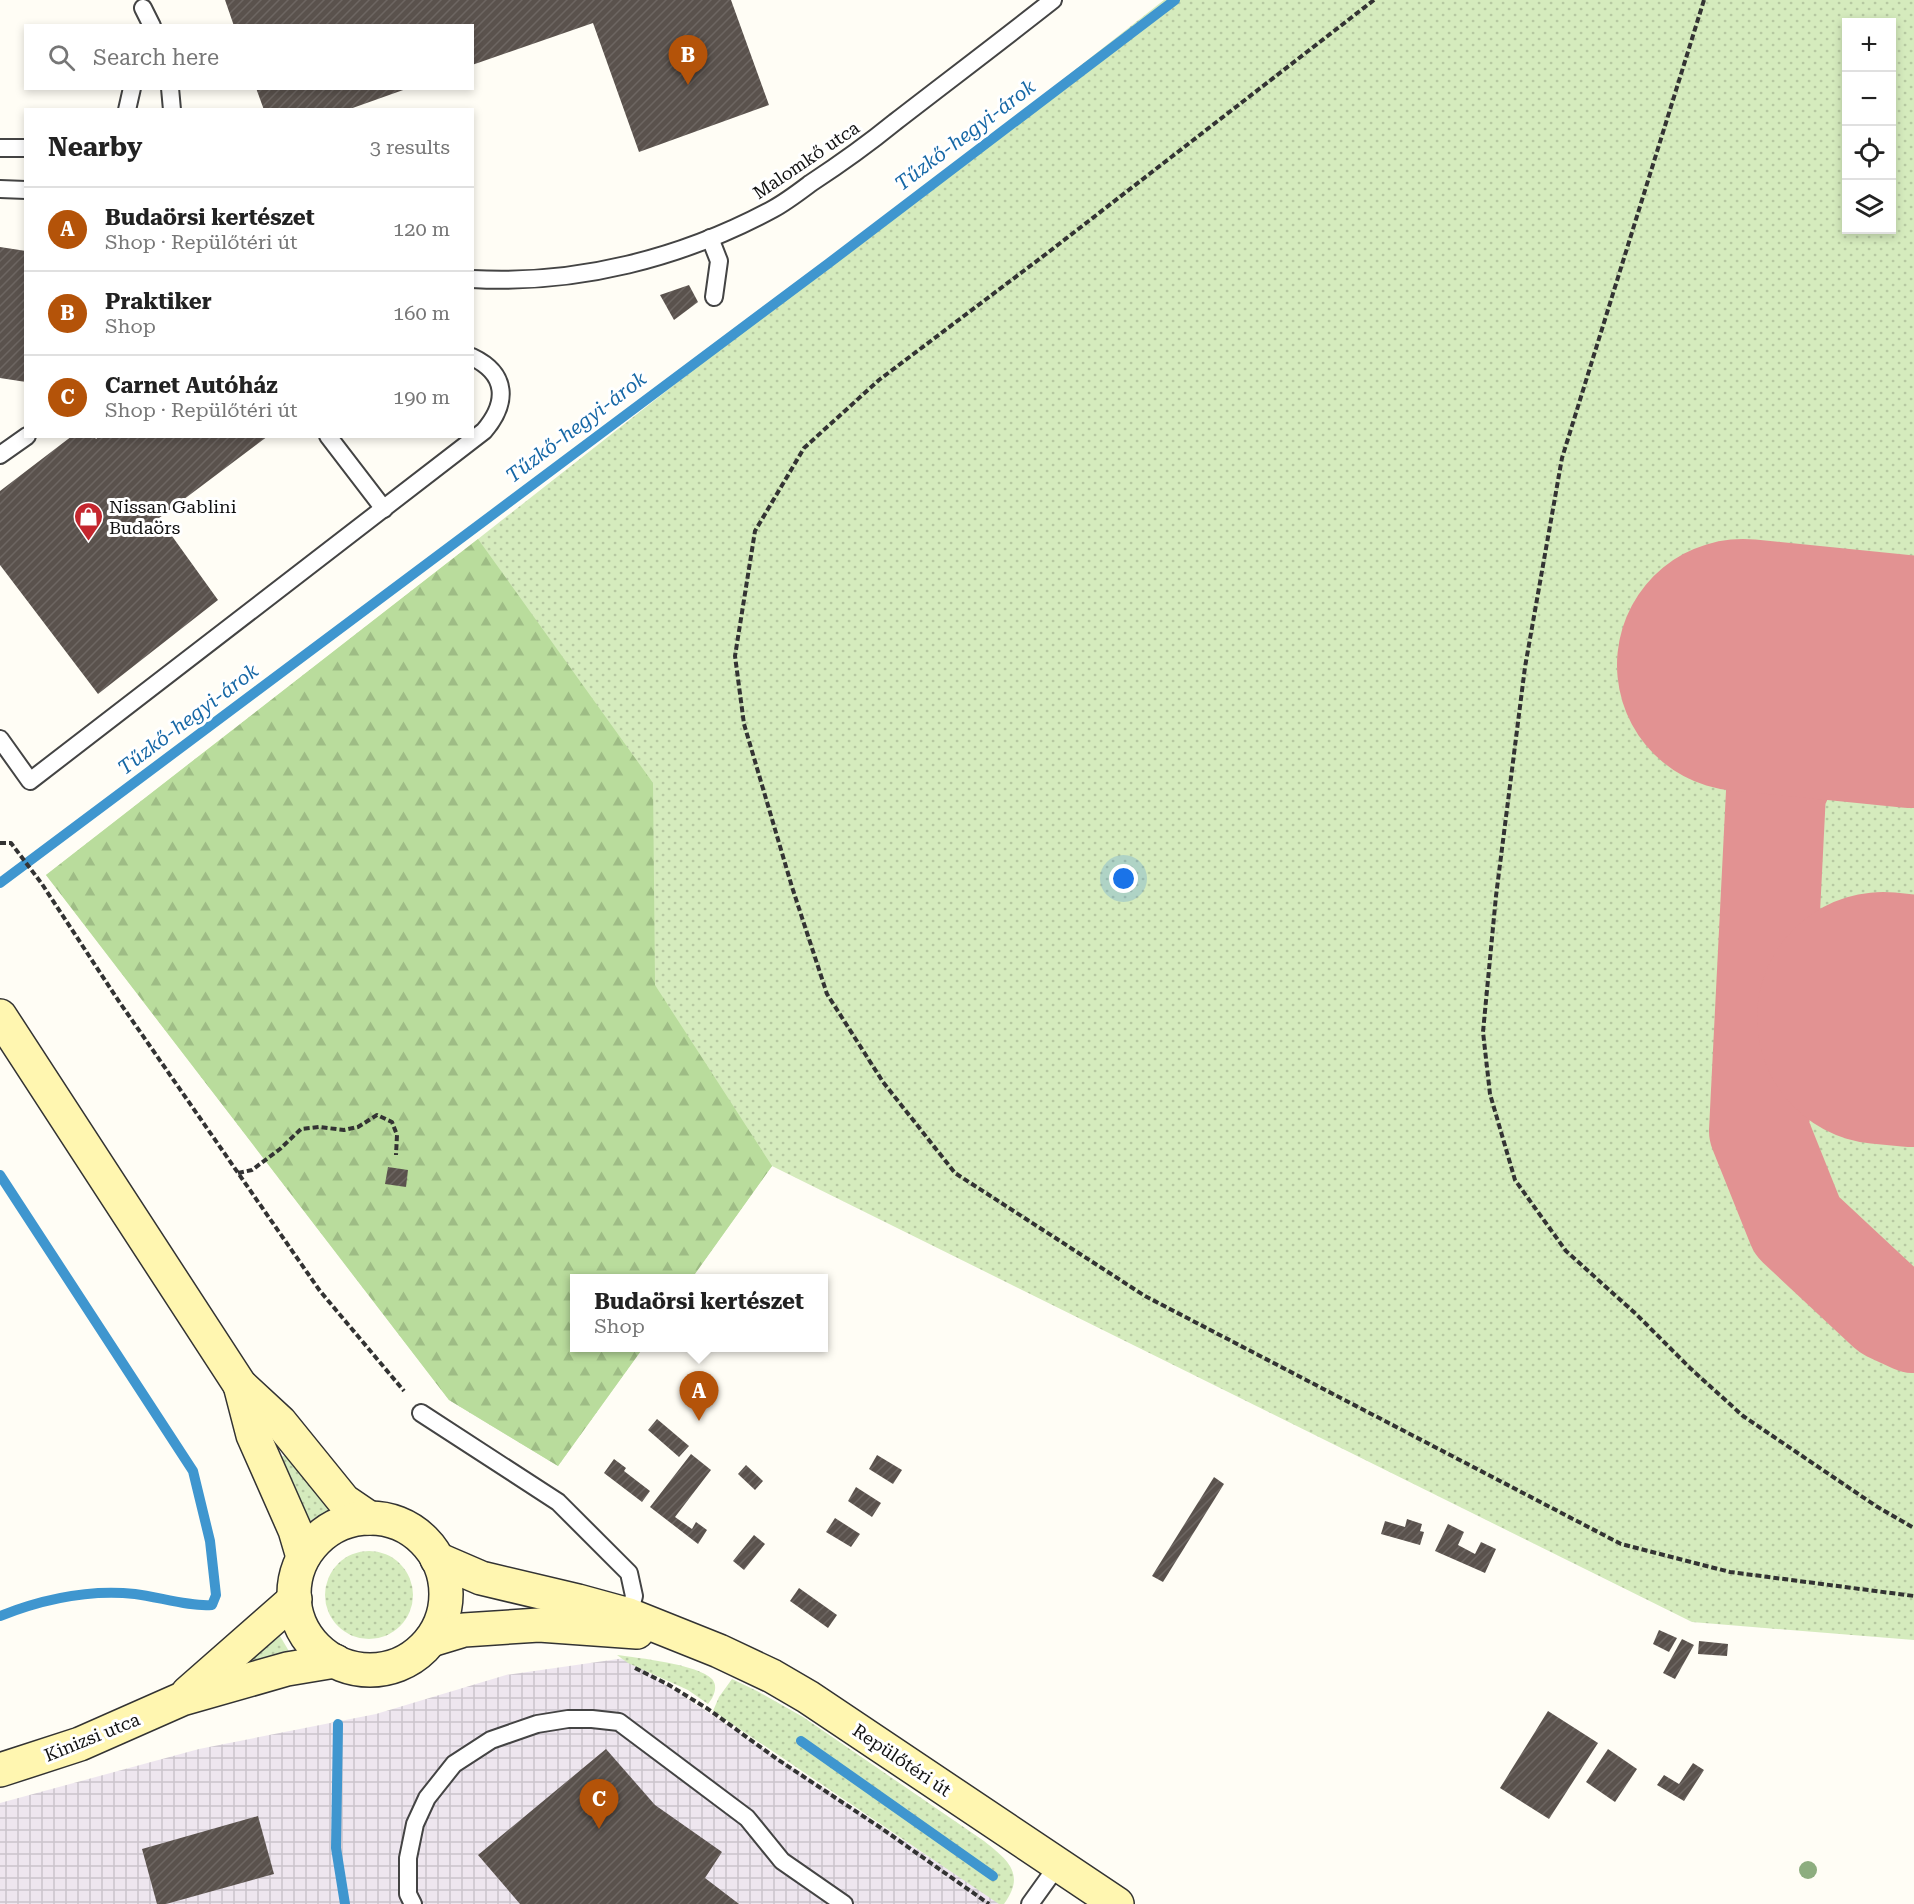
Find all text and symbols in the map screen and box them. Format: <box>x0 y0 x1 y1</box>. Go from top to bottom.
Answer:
map controls <box>1842 18 1896 234</box>
button: + <box>1842 18 1896 72</box>
search box <box>24 24 474 90</box>
pin: B <box>668 36 708 85</box>
icon: search <box>45 41 78 74</box>
text: Search here <box>93 45 219 70</box>
button: − <box>1842 72 1896 126</box>
water label: Tűzkő-hegyi-árok <box>890 74 1040 196</box>
street label: Malomkő utca <box>749 117 863 203</box>
button: locate <box>1842 126 1896 180</box>
text: Nearby <box>48 132 142 162</box>
text: 3 results <box>370 135 450 159</box>
button: layers <box>1842 180 1896 234</box>
text: Budaörsi kertészet <box>105 205 315 230</box>
text: A <box>60 217 75 241</box>
text: 120 m <box>393 217 450 241</box>
text: Shop · Repülőtéri út <box>105 230 297 254</box>
text: Praktiker <box>105 289 212 314</box>
text: B <box>60 301 75 325</box>
text: 160 m <box>393 301 450 325</box>
text: Shop <box>105 314 156 338</box>
water label: Tűzkő-hegyi-árok <box>501 366 651 488</box>
text: Carnet Autóház <box>105 373 278 398</box>
text: C <box>61 385 75 409</box>
text: 190 m <box>393 385 450 409</box>
text: Shop · Repülőtéri út <box>105 398 297 422</box>
place label: Nissan Gablini Budaörs <box>109 496 237 538</box>
shop icon: Nissan Gablini Budaörs <box>72 500 104 542</box>
water label: Tűzkő-hegyi-árok <box>113 658 263 780</box>
your location <box>1109 864 1138 893</box>
popup <box>570 1274 828 1352</box>
text: Budaörsi kertészet <box>594 1289 804 1314</box>
text: Shop <box>594 1314 645 1338</box>
pin: A <box>680 1372 718 1421</box>
street label: Kinizsi utca <box>41 1708 143 1766</box>
street label: Repülőtéri út <box>849 1719 955 1801</box>
pin: C <box>580 1780 618 1829</box>

